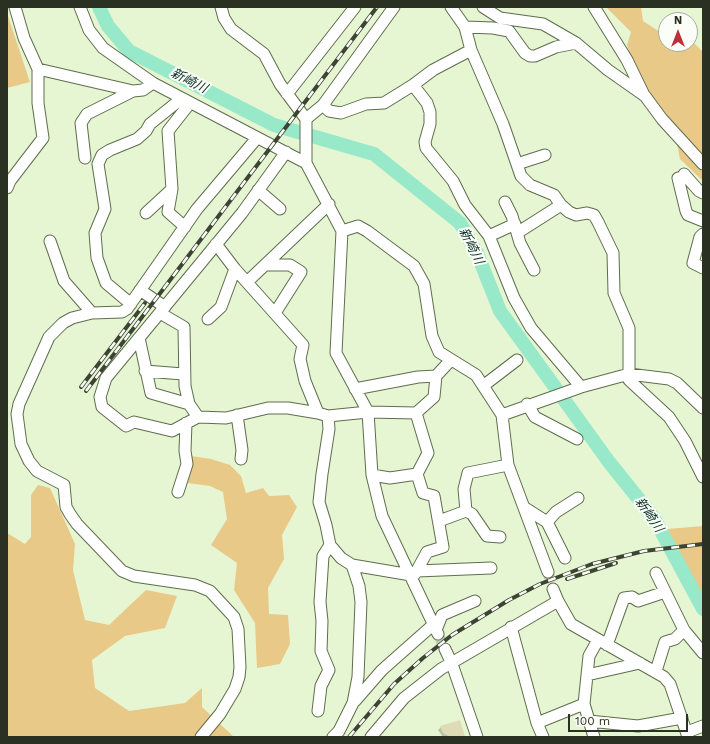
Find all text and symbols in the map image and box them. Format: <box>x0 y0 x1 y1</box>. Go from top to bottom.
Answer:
north arrow <box>658 12 698 52</box>
text: N <box>674 14 682 27</box>
water label: 新崎川 <box>168 65 210 97</box>
water label: 新崎川 <box>455 225 487 267</box>
water label: 新崎川 <box>631 495 667 535</box>
scale bar <box>570 706 690 732</box>
text: 100 m <box>575 714 610 728</box>

